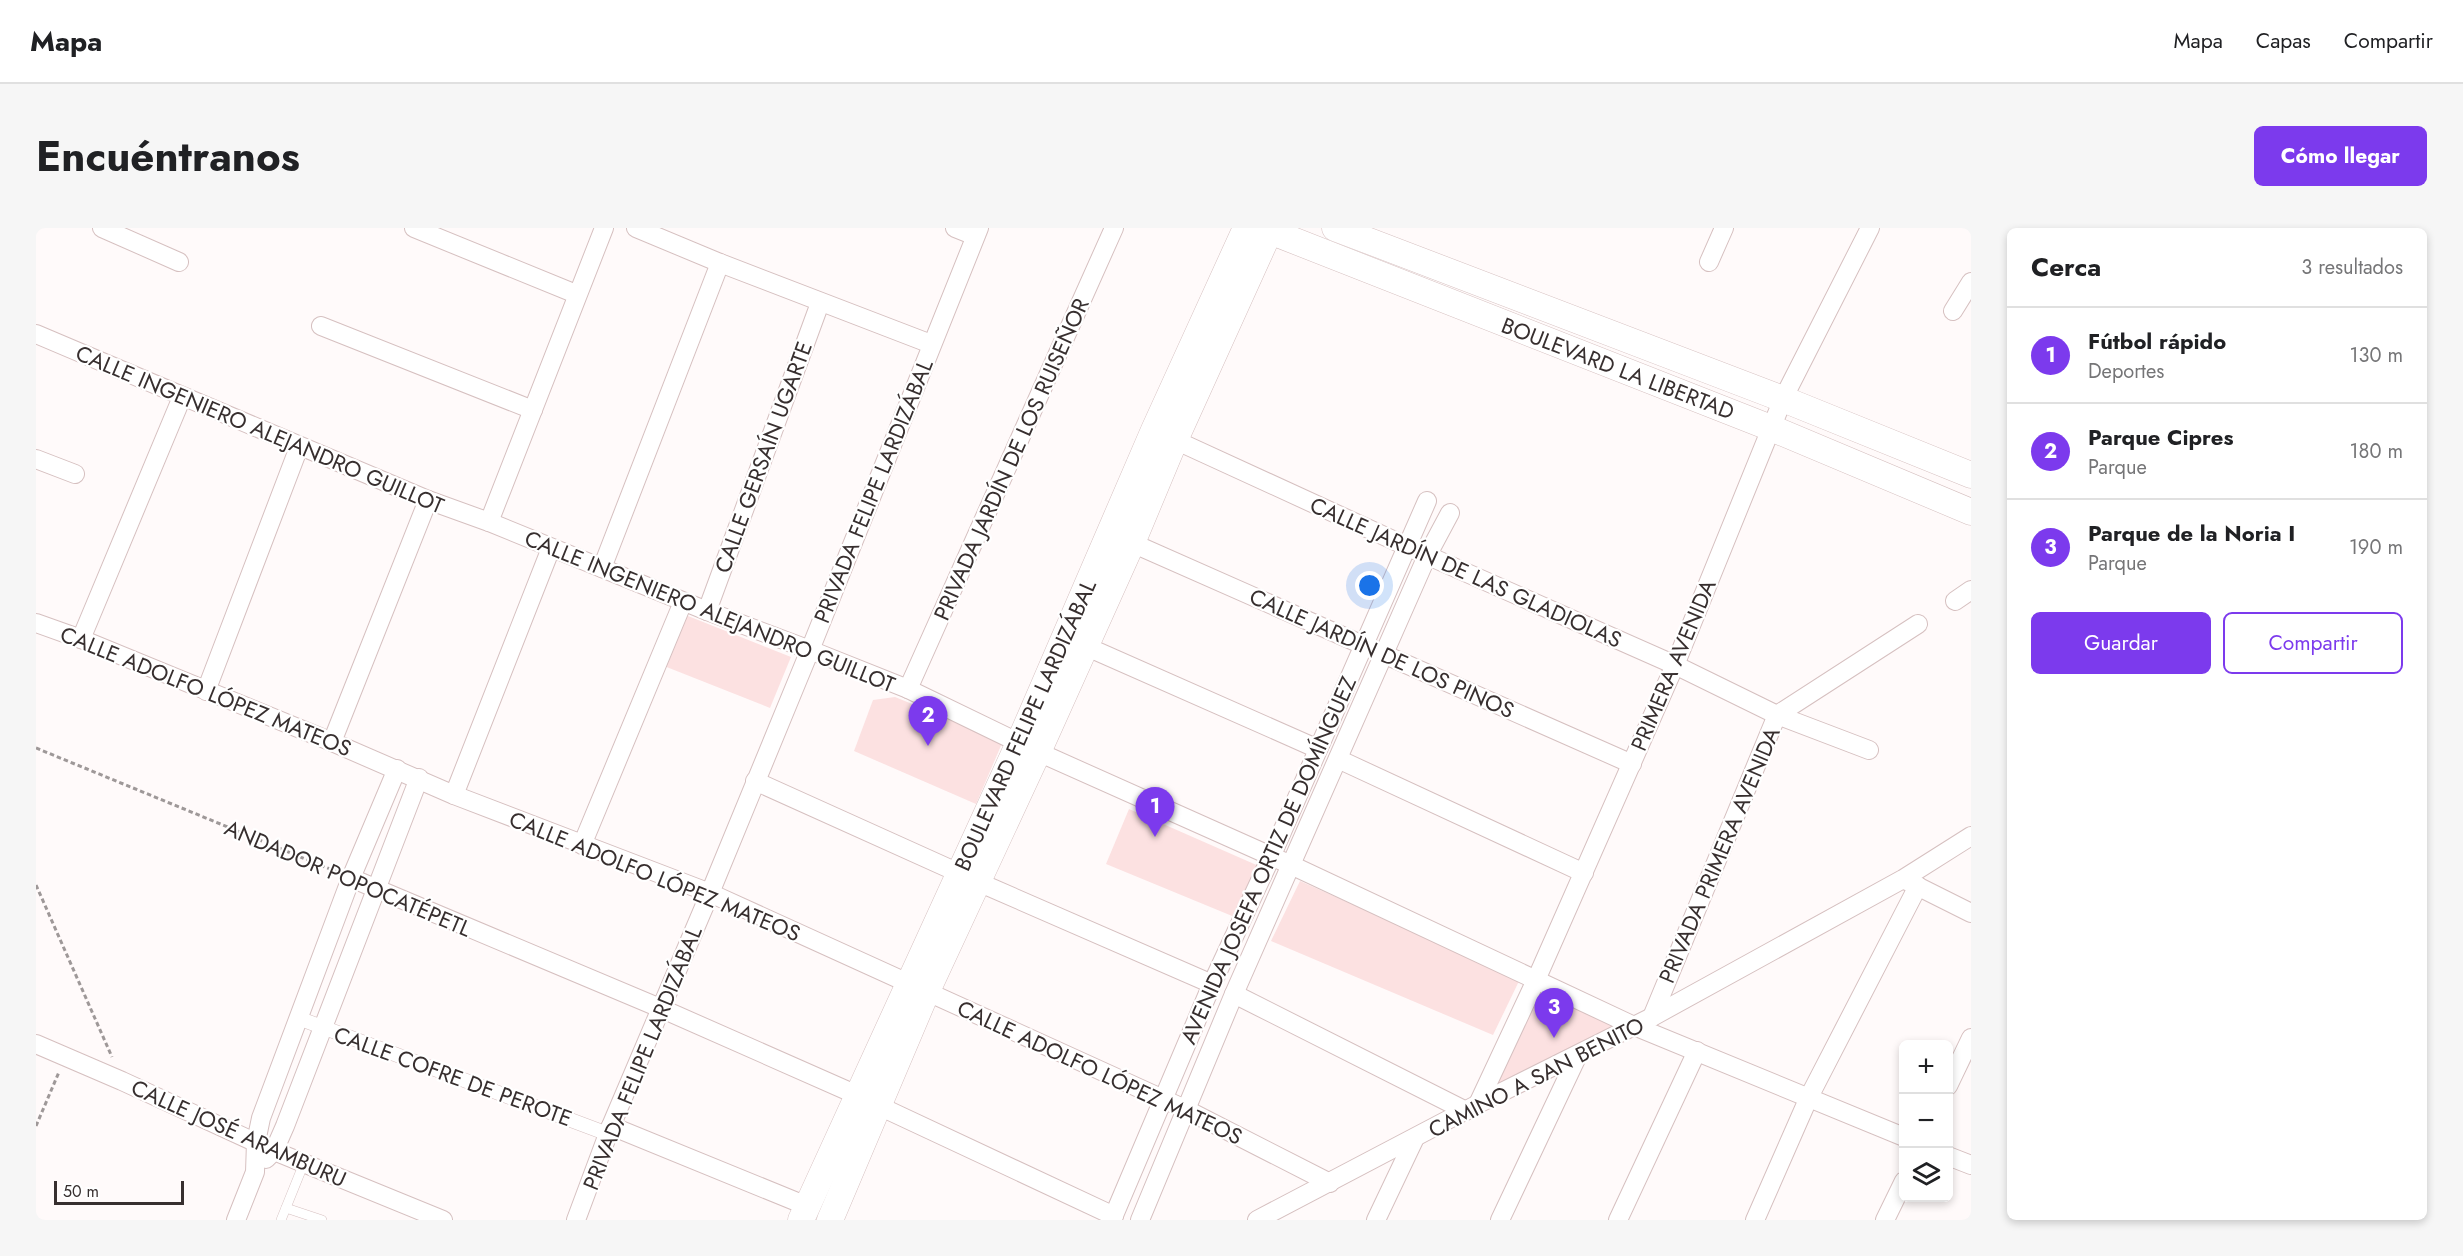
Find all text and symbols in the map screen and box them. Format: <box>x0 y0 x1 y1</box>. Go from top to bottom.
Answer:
text: Mapa <box>30 21 102 62</box>
text: Mapa <box>2174 26 2223 56</box>
text: Capas <box>2256 26 2311 56</box>
text: Compartir <box>2344 26 2433 56</box>
text: Encuéntranos <box>36 126 300 187</box>
button: Cómo llegar <box>2254 126 2427 186</box>
text: Cerca <box>2031 248 2101 286</box>
text: 3 resultados <box>2301 253 2403 282</box>
street label: PRIVADA JARDÍN DE LOS RUISEÑOR <box>925 292 1097 625</box>
street label: BOULEVARD LA LIBERTAD <box>1497 309 1739 427</box>
text: Fútbol rápido <box>2088 325 2226 357</box>
street label: CALLE INGENIERO ALEJANDRO GUILLOT <box>71 337 450 522</box>
street label: CALLE GERSAÍN UGARTE <box>706 337 820 577</box>
text: 1 <box>2045 341 2056 370</box>
text: 130 m <box>2349 341 2403 370</box>
street label: PRIVADA FELIPE LARDIZÁBAL <box>805 354 941 628</box>
text: Deportes <box>2088 357 2164 386</box>
text: Parque Cipres <box>2088 421 2233 453</box>
text: 2 <box>2044 437 2057 466</box>
text: 180 m <box>2349 437 2403 466</box>
text: Parque <box>2088 453 2147 482</box>
street label: CALLE JARDÍN DE LAS GLADIOLAS <box>1305 489 1627 655</box>
text: Parque de la Noria I <box>2088 517 2295 549</box>
street label: CALLE INGENIERO ALEJANDRO GUILLOT <box>520 522 901 701</box>
text: 3 <box>2044 533 2057 562</box>
text: 190 m <box>2349 533 2403 562</box>
text: Parque <box>2088 549 2147 578</box>
your location <box>1355 571 1384 600</box>
street label: BOULEVARD FELIPE LARDIZÁBAL <box>946 574 1104 876</box>
street label: PRIMERA AVENIDA <box>1622 574 1724 756</box>
street label: CALLE JARDÍN DE LOS PINOS <box>1245 580 1519 726</box>
button: Guardar <box>2031 612 2211 674</box>
button: Compartir <box>2223 612 2403 674</box>
street label: CALLE ADOLFO LÓPEZ MATEOS <box>56 618 356 764</box>
street label: AVENIDA JOSEFA ORTIZ DE DOMÍNGUEZ <box>1172 671 1364 1049</box>
pin: 2 <box>908 696 948 746</box>
street label: PRIVADA PRIMERA AVENIDA <box>1650 722 1788 988</box>
pin: 1 <box>1136 788 1174 837</box>
street label: CALLE ADOLFO LÓPEZ MATEOS <box>505 803 805 949</box>
street label: ANDADOR POPOCATÉPETL <box>220 812 476 945</box>
street label: PRIVADA FELIPE LARDIZÁBAL <box>574 921 710 1195</box>
pin: 3 <box>1534 988 1574 1038</box>
street label: CALLE ADOLFO LÓPEZ MATEOS <box>952 992 1248 1152</box>
street label: CAMINO A SAN BENITO <box>1423 1009 1649 1145</box>
street label: CALLE COFRE DE PEROTE <box>329 1018 577 1134</box>
map controls <box>1899 1040 1953 1202</box>
button: + <box>1899 1040 1953 1094</box>
street label: CALLE JOSÉ ARAMBURU <box>126 1071 352 1195</box>
button: − <box>1899 1094 1953 1148</box>
button: layers <box>1899 1148 1953 1202</box>
scale bar <box>54 1178 184 1206</box>
text: 50 m <box>63 1180 99 1203</box>

